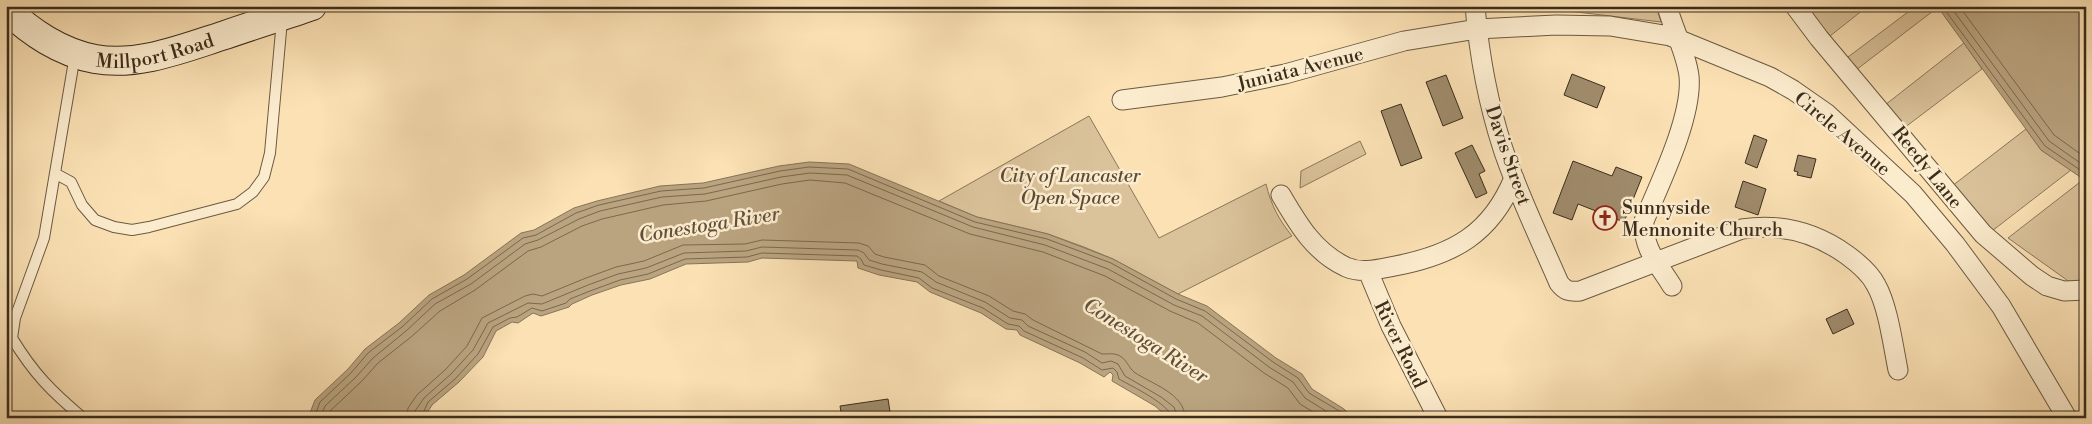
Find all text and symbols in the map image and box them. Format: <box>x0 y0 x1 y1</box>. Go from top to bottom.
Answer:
street label: Millport Road <box>95 28 217 74</box>
street label: Juniata Avenue <box>1234 42 1366 97</box>
street label: Circle Avenue <box>1789 86 1895 181</box>
street label: Davis Street <box>1480 102 1536 209</box>
street label: Reedy Lane <box>1887 121 1968 214</box>
park label: City of Lancaster Open Space <box>999 164 1142 210</box>
place label: Sunnyside Mennonite Church <box>1622 196 1783 242</box>
water label: Conestoga River <box>637 202 782 249</box>
church icon: Sunnyside Mennonite Church <box>1592 205 1618 231</box>
water label: Conestoga River <box>1078 293 1213 390</box>
street label: River Road <box>1369 297 1432 392</box>

